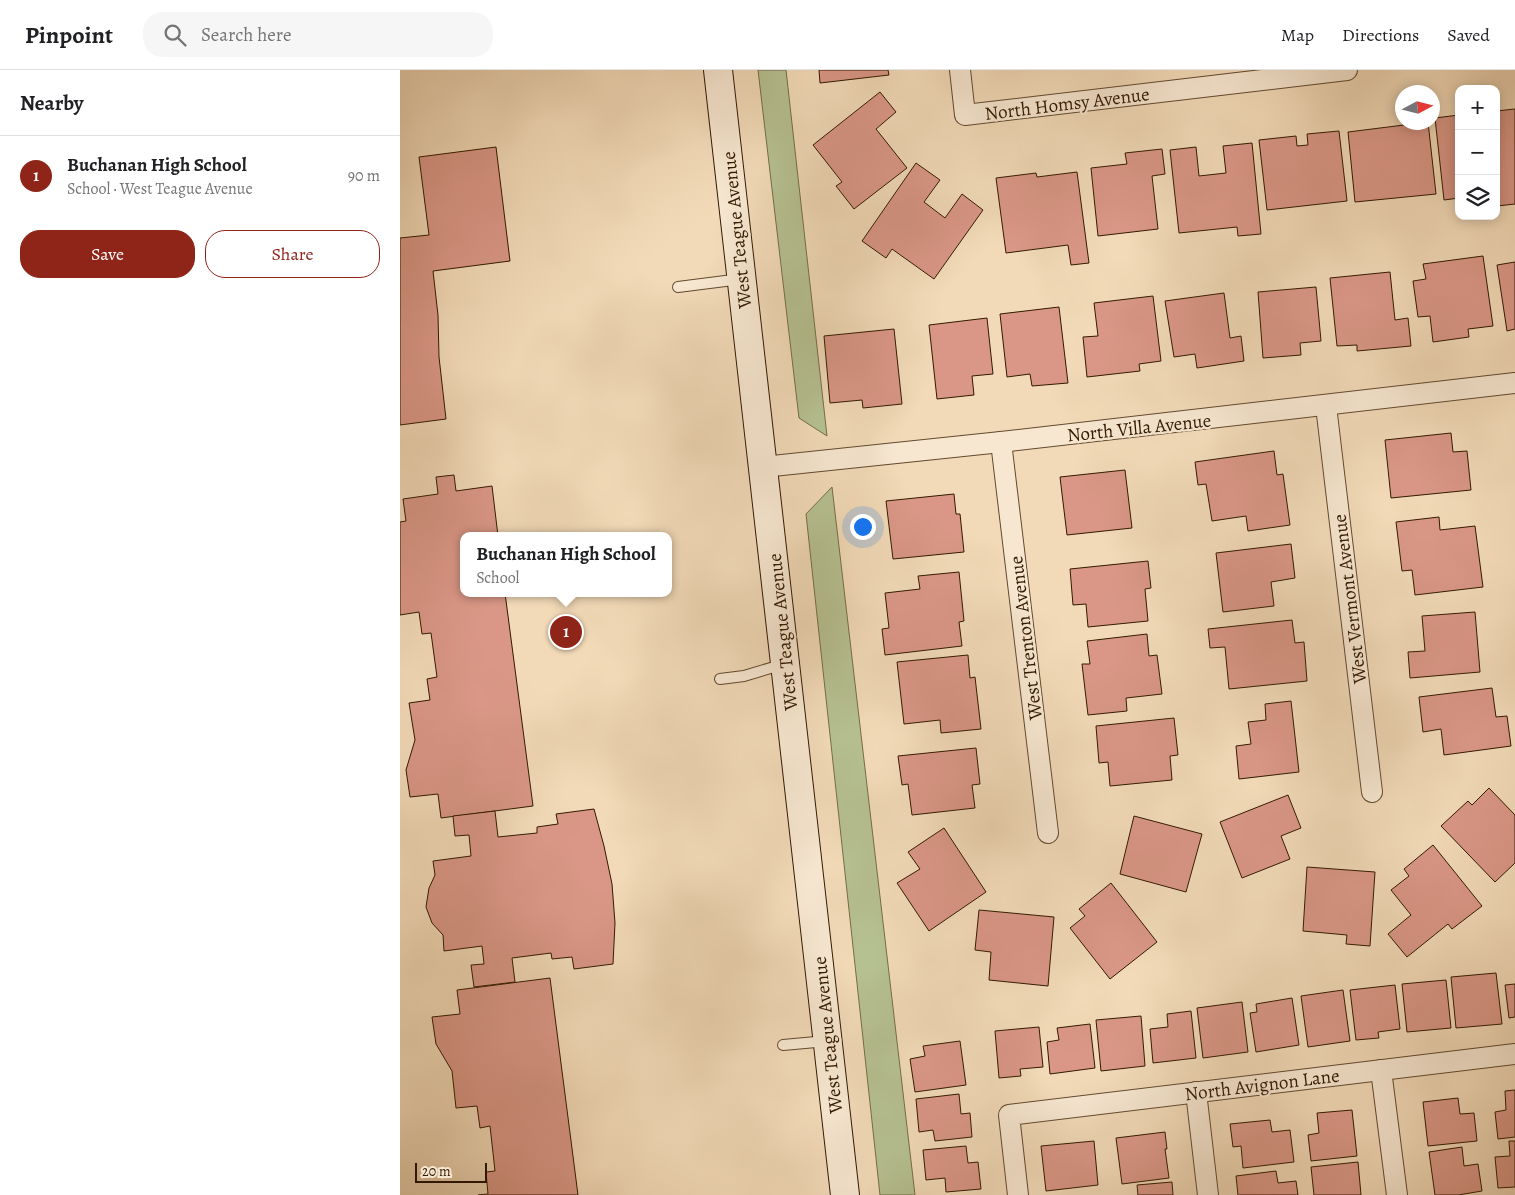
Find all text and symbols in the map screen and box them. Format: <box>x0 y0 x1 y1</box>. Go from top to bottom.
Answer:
search box <box>143 12 493 57</box>
text: Pinpoint <box>25 19 113 51</box>
icon: search <box>161 21 189 49</box>
text: Search here <box>201 22 291 48</box>
text: Map <box>1281 23 1314 47</box>
text: Directions <box>1342 23 1419 47</box>
text: Saved <box>1447 23 1490 47</box>
street label: North Homsy Avenue <box>983 81 1151 127</box>
north arrow <box>1395 85 1440 130</box>
map controls <box>1455 85 1500 220</box>
button: + <box>1455 85 1500 130</box>
text: Nearby <box>20 89 83 117</box>
button: − <box>1455 130 1500 175</box>
street label: West Teague Avenue <box>716 150 758 311</box>
text: Buchanan High School <box>67 152 247 178</box>
text: 1 <box>33 165 39 187</box>
text: 90 m <box>348 165 380 187</box>
button: layers <box>1455 175 1500 220</box>
text: School · West Teague Avenue <box>67 178 253 200</box>
button: Save <box>20 230 195 278</box>
button: Share <box>205 230 380 278</box>
street label: North Villa Avenue <box>1066 407 1212 448</box>
street label: West Vermont Avenue <box>1327 513 1373 686</box>
your location <box>850 514 876 540</box>
popup <box>460 532 672 597</box>
text: Buchanan High School <box>476 541 656 567</box>
street label: West Teague Avenue <box>762 552 804 713</box>
street label: West Trenton Avenue <box>1003 555 1049 722</box>
text: School <box>476 567 520 589</box>
pin: 1 <box>550 613 582 651</box>
street label: West Teague Avenue <box>807 955 849 1116</box>
street label: North Avignon Lane <box>1183 1063 1341 1107</box>
scale bar <box>415 1160 488 1183</box>
text: 20 m <box>422 1162 451 1181</box>

